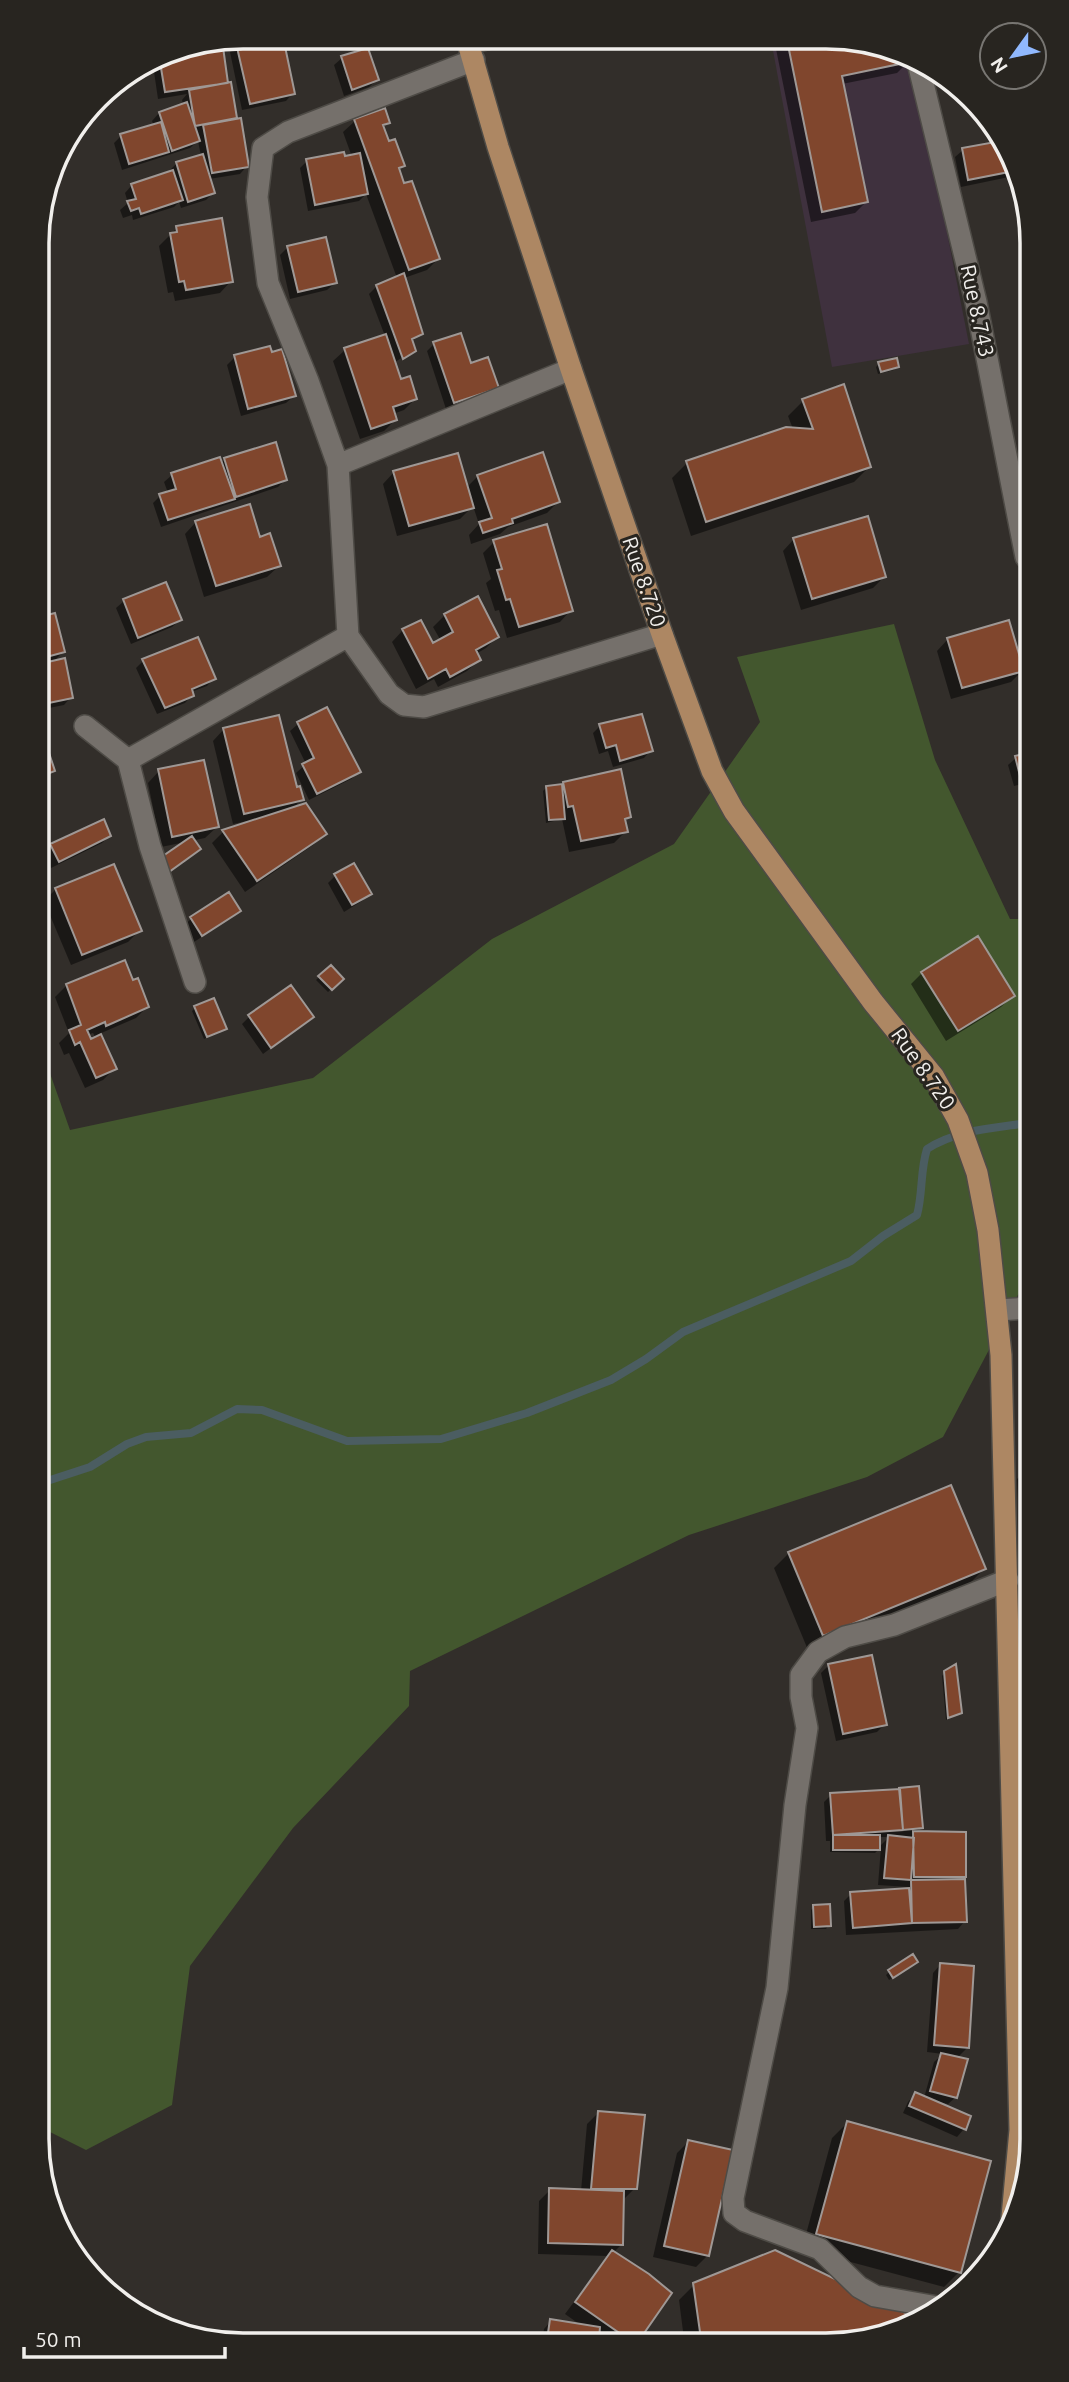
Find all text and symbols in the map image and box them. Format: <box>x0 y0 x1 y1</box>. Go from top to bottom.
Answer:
north arrow <box>978 21 1048 91</box>
text: N <box>986 53 1012 77</box>
street label: Rue 8.743 <box>956 262 999 359</box>
street label: Rue 8.720 <box>618 533 672 630</box>
street label: Rue 8.720 <box>887 1023 961 1114</box>
scale bar <box>24 2316 226 2360</box>
text: 50 m <box>35 2327 82 2351</box>

